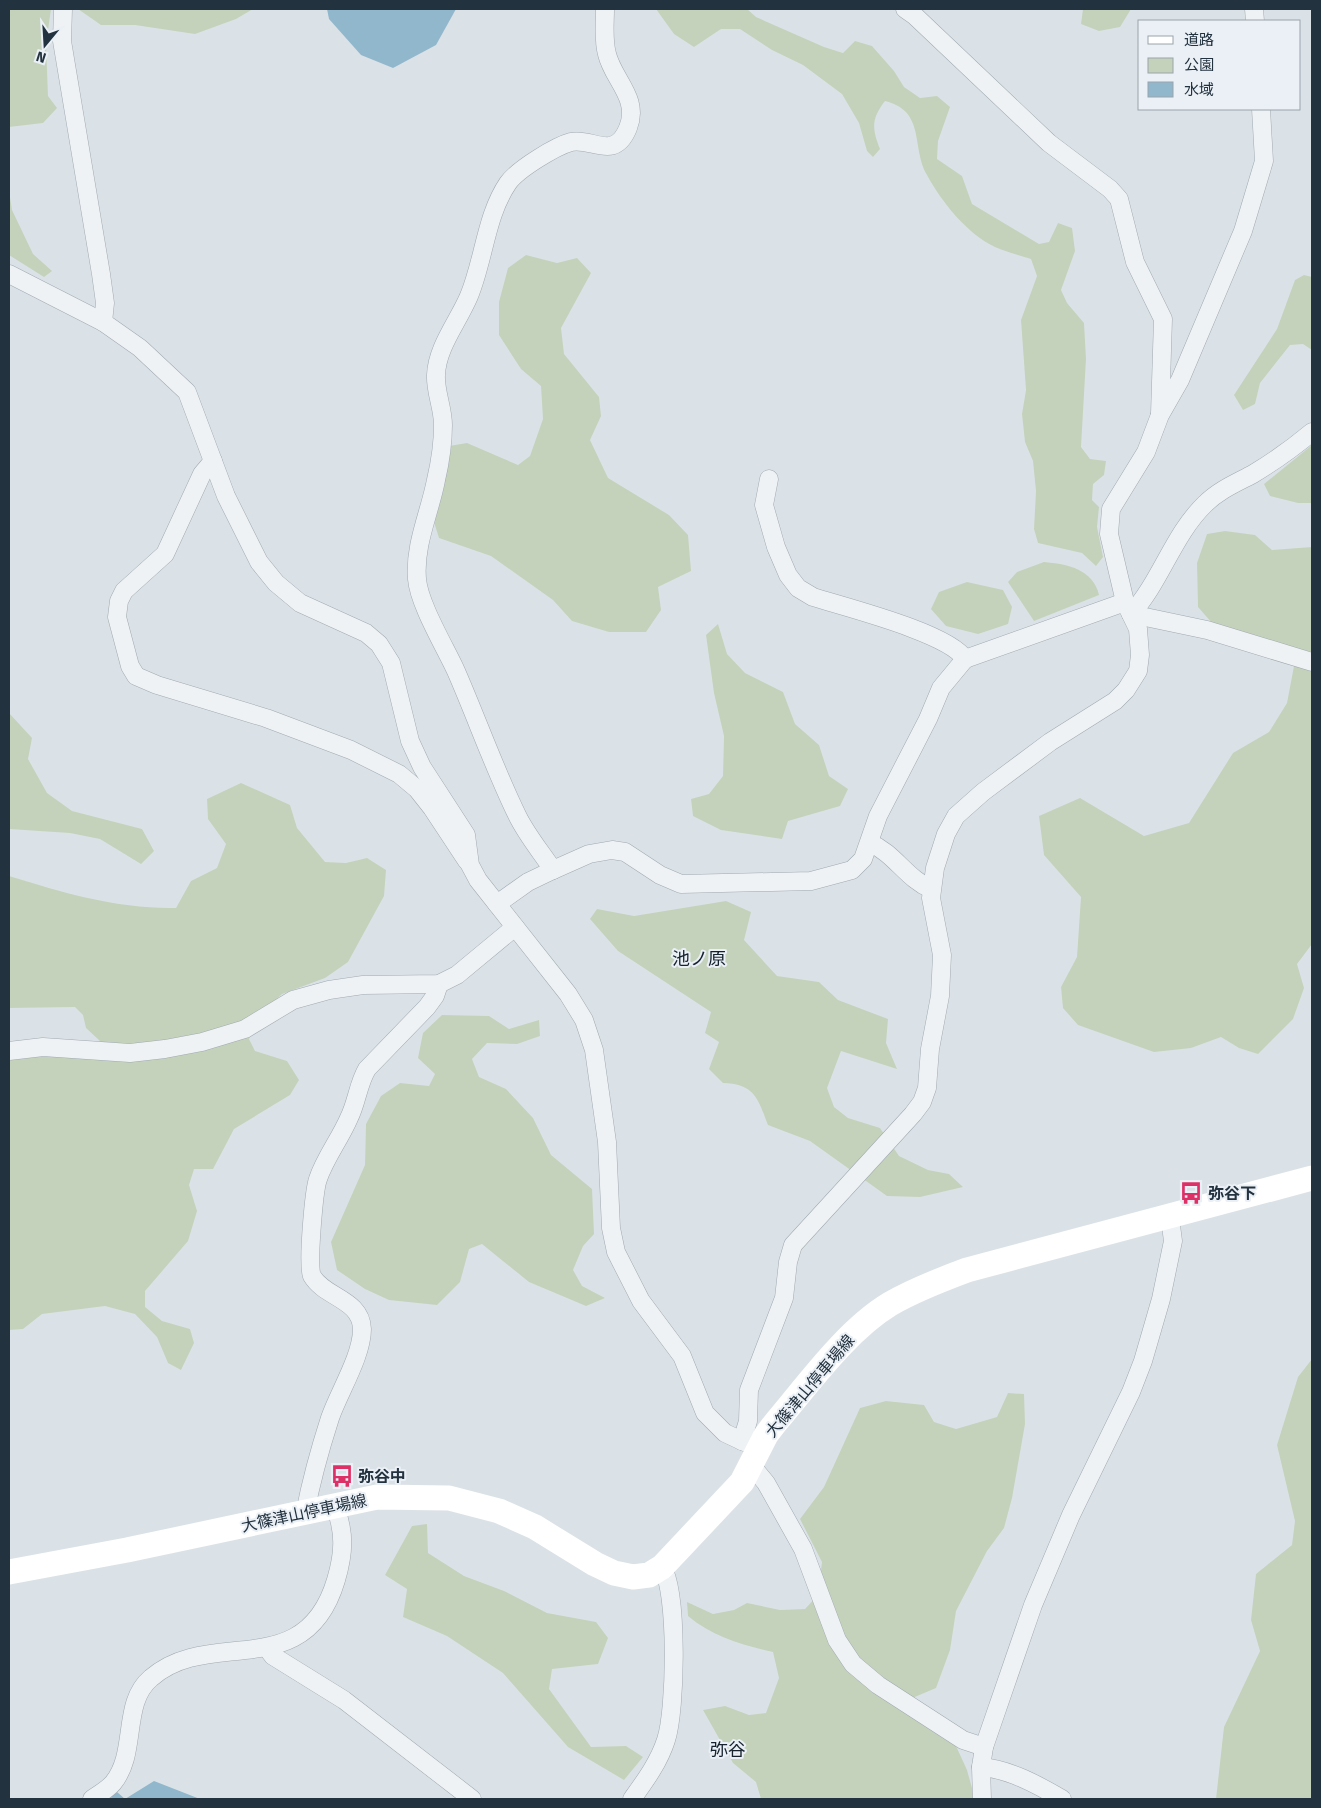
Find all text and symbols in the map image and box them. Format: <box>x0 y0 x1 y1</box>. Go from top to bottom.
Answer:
north arrow <box>20 20 70 70</box>
legend <box>1138 20 1301 110</box>
text: 道路 <box>1184 31 1214 49</box>
text: N <box>34 47 48 66</box>
text: 公園 <box>1184 56 1214 74</box>
text: 水域 <box>1184 81 1214 99</box>
district label: 池ノ原 <box>672 948 726 970</box>
bus stop icon: 弥谷下 <box>1178 1180 1204 1206</box>
place label: 弥谷下 <box>1208 1184 1256 1203</box>
street label: 大篠津山停車場線 <box>762 1331 858 1441</box>
bus stop icon: 弥谷中 <box>329 1463 355 1489</box>
place label: 弥谷中 <box>358 1467 406 1486</box>
street label: 大篠津山停車場線 <box>239 1490 369 1536</box>
district label: 弥谷 <box>710 1739 746 1761</box>

